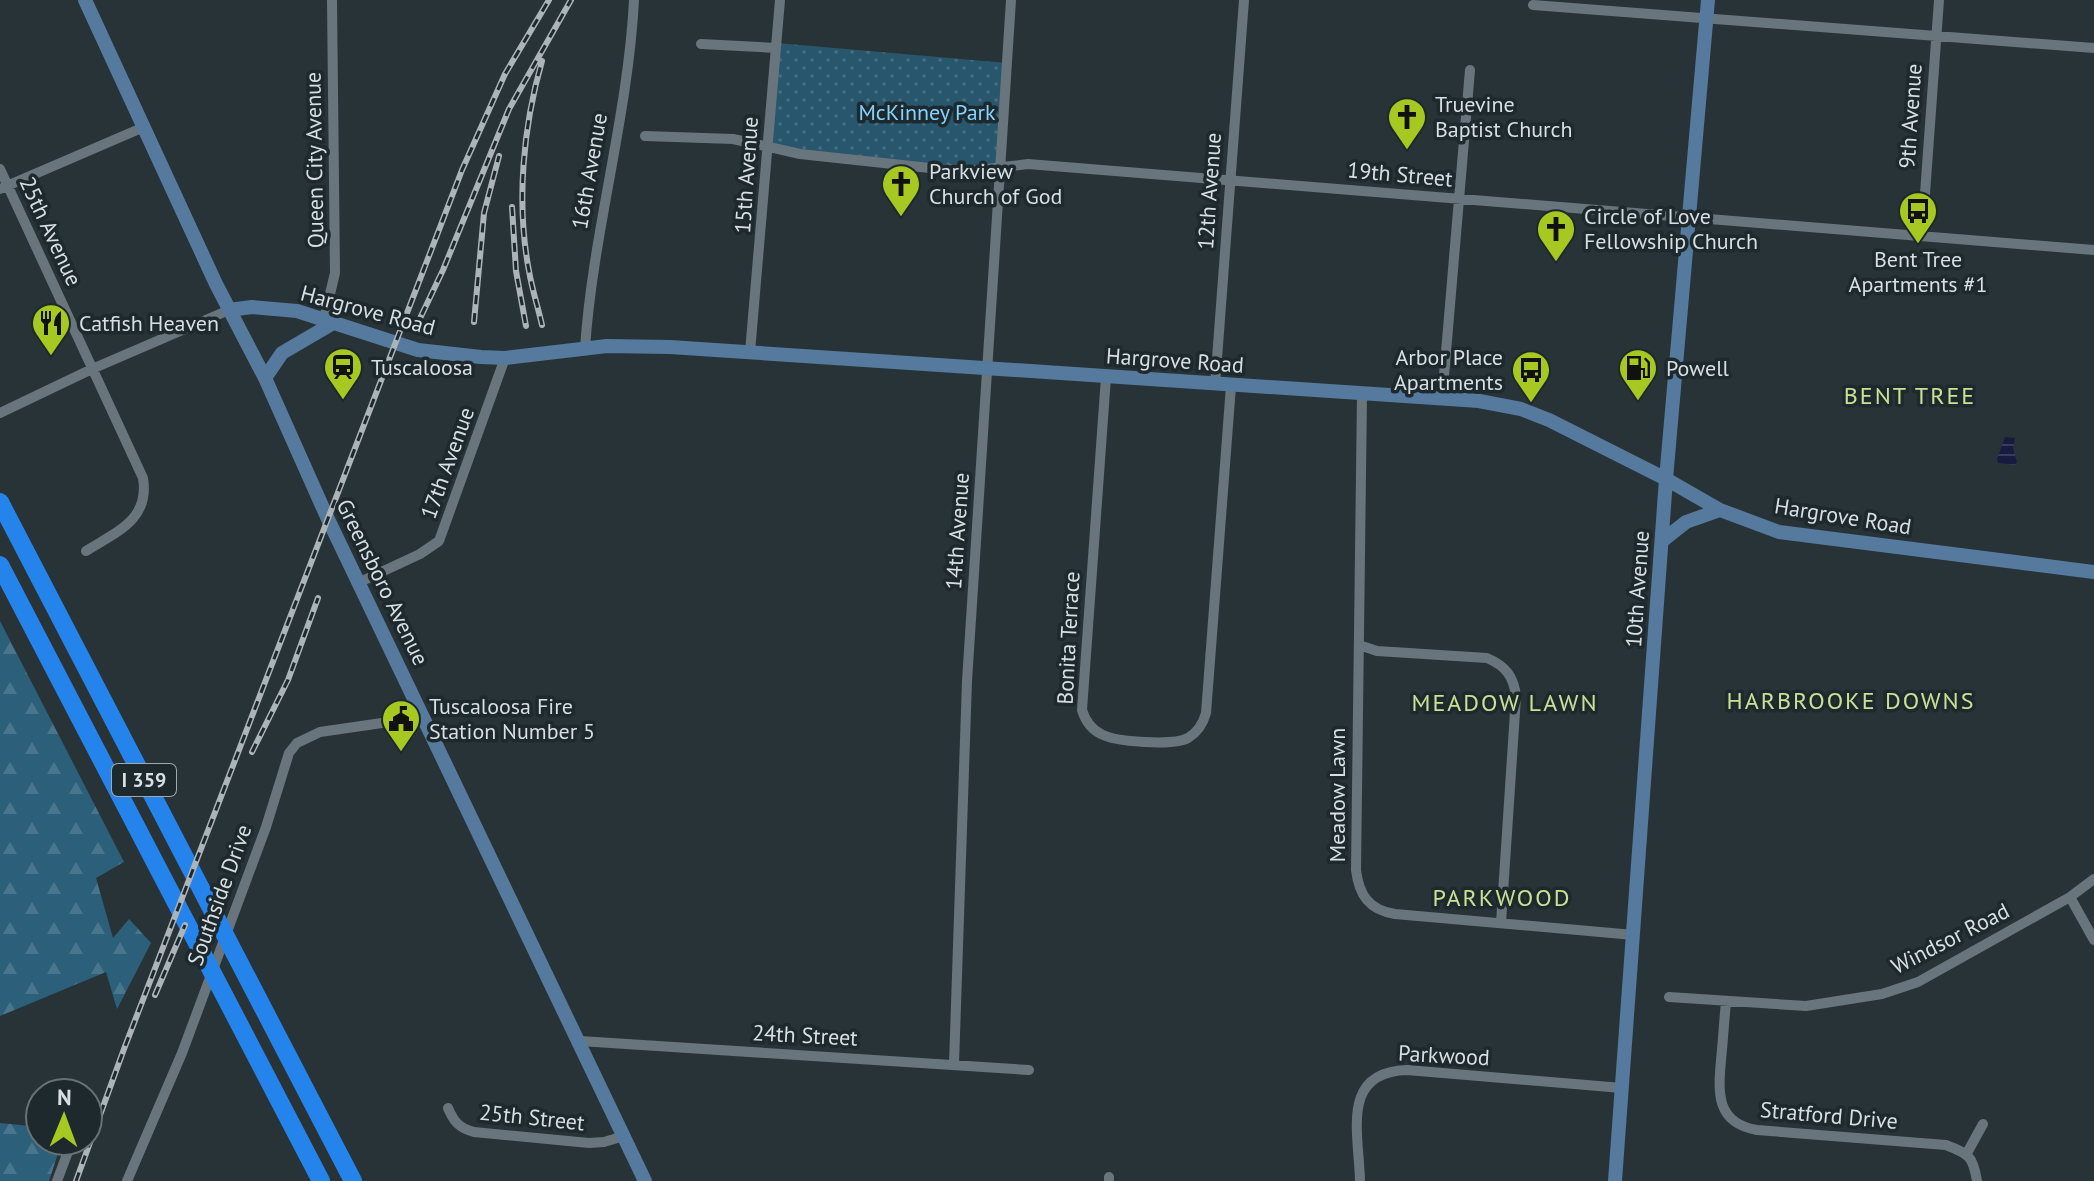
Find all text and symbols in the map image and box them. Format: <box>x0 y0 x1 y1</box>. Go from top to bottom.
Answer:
street label: 9th Avenue <box>1892 62 1928 170</box>
street label: Queen City Avenue <box>298 72 330 248</box>
place label: Truevine Baptist Church <box>1435 90 1573 143</box>
church icon: Truevine Baptist Church <box>1386 96 1428 151</box>
park label: McKinney Park <box>858 98 996 126</box>
street label: 16th Avenue <box>565 111 613 231</box>
street label: 15th Avenue <box>728 115 764 235</box>
street label: 12th Avenue <box>1191 131 1227 251</box>
street label: 19th Street <box>1346 155 1454 193</box>
place label: Parkview Church of God <box>929 157 1062 210</box>
church icon: Parkview Church of God <box>880 163 922 218</box>
street label: 25th Avenue <box>14 172 88 290</box>
bus stop icon: Bent Tree Apartments #1 <box>1897 190 1939 245</box>
place label: Circle of Love Fellowship Church <box>1584 202 1758 255</box>
church icon: Circle of Love Fellowship Church <box>1535 208 1577 263</box>
place label: Bent Tree Apartments #1 <box>1849 245 1987 298</box>
street label: Hargrove Road <box>298 279 438 341</box>
restaurant icon: Catfish Heaven <box>30 302 72 357</box>
place label: Catfish Heaven <box>79 309 219 337</box>
street label: Hargrove Road <box>1105 341 1245 379</box>
place label: Arbor Place Apartments <box>1394 343 1503 396</box>
station icon: Tuscaloosa <box>322 346 364 401</box>
fuel station icon: Powell <box>1617 347 1659 402</box>
bus stop icon: Arbor Place Apartments <box>1510 349 1552 404</box>
place label: Tuscaloosa <box>371 353 473 381</box>
place label: Powell <box>1666 354 1730 382</box>
district label: BENT TREE <box>1844 380 1976 411</box>
street label: 17th Avenue <box>414 403 480 523</box>
street label: 14th Avenue <box>939 471 975 591</box>
street label: Hargrove Road <box>1773 491 1913 541</box>
street label: Greensboro Avenue <box>331 494 435 670</box>
street label: 10th Avenue <box>1619 529 1655 649</box>
street label: Bonita Terrace <box>1051 571 1085 705</box>
district label: HARBROOKE DOWNS <box>1727 685 1975 716</box>
district label: MEADOW LAWN <box>1411 687 1599 718</box>
place label: Tuscaloosa Fire Station Number 5 <box>429 692 595 745</box>
public building icon: Tuscaloosa Fire Station Number 5 <box>380 698 422 753</box>
street label: Meadow Lawn <box>1323 728 1351 862</box>
road number: I 359 <box>112 764 176 796</box>
street label: Southside Drive <box>181 821 257 969</box>
district label: PARKWOOD <box>1433 882 1571 913</box>
street label: Windsor Road <box>1886 896 2014 980</box>
street label: 24th Street <box>752 1018 859 1052</box>
street label: Parkwood <box>1397 1039 1491 1071</box>
north arrow <box>24 1077 104 1157</box>
text: N <box>57 1083 72 1111</box>
street label: Stratford Drive <box>1759 1095 1899 1135</box>
street label: 25th Street <box>478 1098 586 1136</box>

